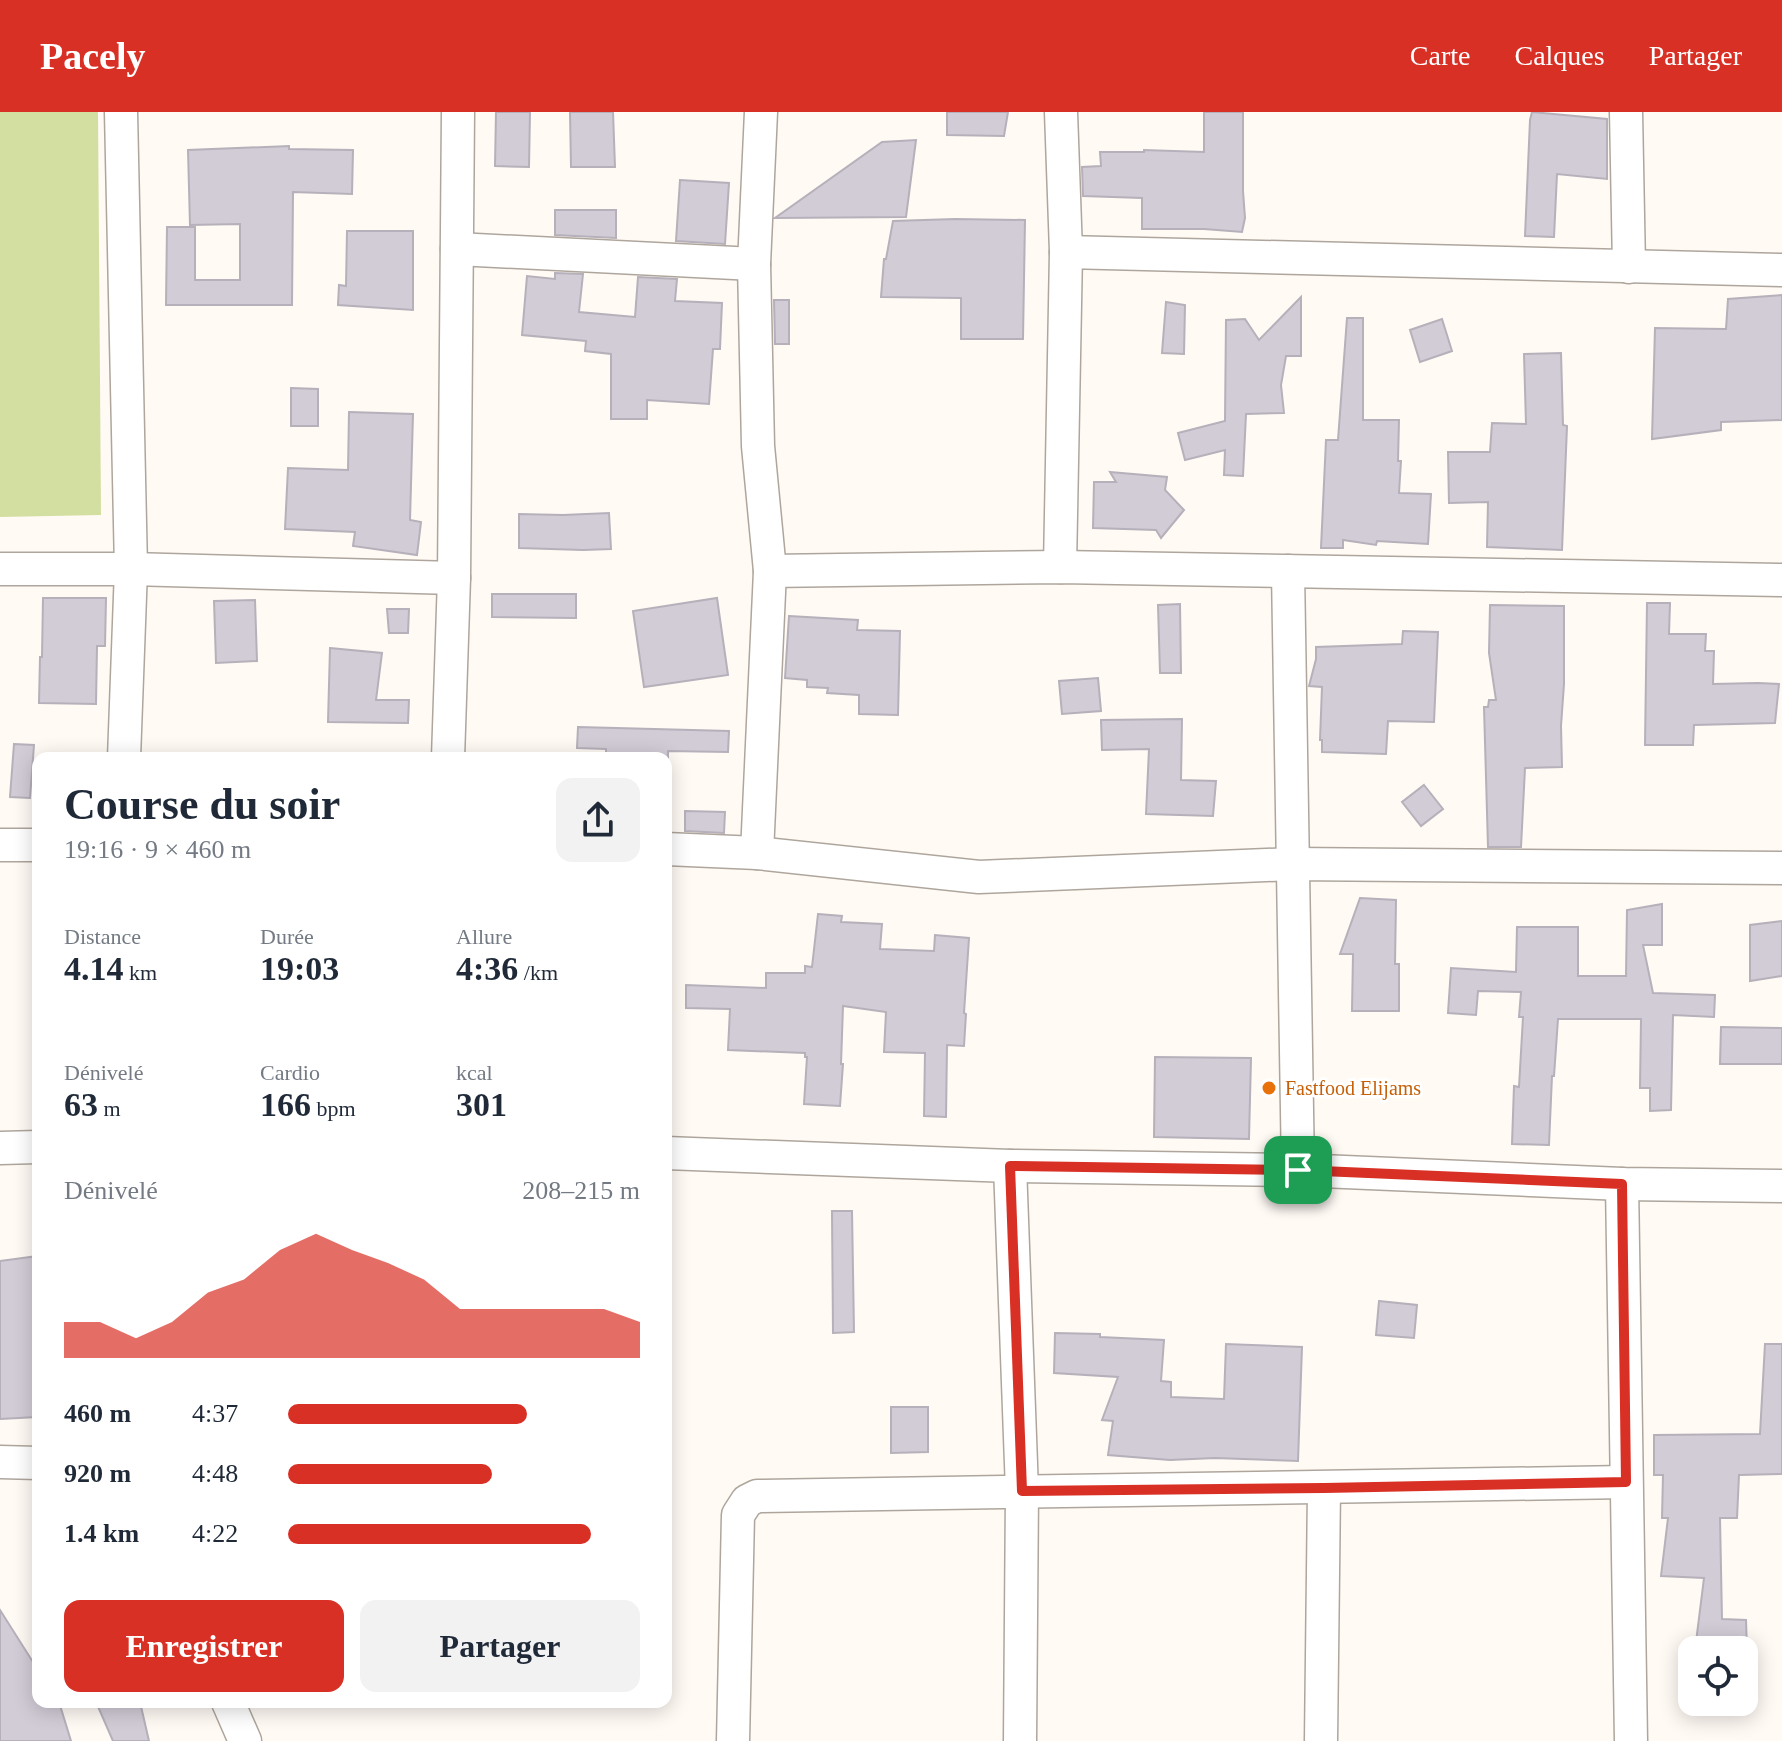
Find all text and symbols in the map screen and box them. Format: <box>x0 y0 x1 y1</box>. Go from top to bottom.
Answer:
text: Pacely <box>40 35 146 77</box>
text: Carte <box>1410 40 1470 71</box>
text: Calques <box>1514 40 1605 71</box>
text: Partager <box>1649 40 1742 71</box>
button: share <box>556 778 640 862</box>
text: Course du soir <box>64 780 340 829</box>
text: 19:16 · 9 × 460 m <box>64 835 251 864</box>
text: Distance <box>64 924 141 949</box>
text: Durée <box>260 924 314 949</box>
text: Allure <box>456 924 512 949</box>
text: 4.14 <box>64 950 124 987</box>
text: 19:03 <box>260 950 339 987</box>
text: 4:36 <box>456 950 518 987</box>
text: km <box>124 960 157 985</box>
text: /km <box>518 960 558 985</box>
text: Dénivelé <box>64 1060 143 1085</box>
text: Cardio <box>260 1060 320 1085</box>
text: kcal <box>456 1060 493 1085</box>
place label: Fastfood Elijams <box>1285 1077 1421 1100</box>
marker: Fastfood Elijams <box>1260 1079 1278 1097</box>
text: 63 <box>64 1086 98 1123</box>
text: 166 <box>260 1086 311 1123</box>
text: 301 <box>456 1086 507 1123</box>
text: m <box>98 1096 121 1121</box>
text: bpm <box>311 1096 356 1121</box>
pin <box>1264 1136 1332 1204</box>
icon: arrive <box>1276 1148 1320 1192</box>
text: Dénivelé <box>64 1176 158 1205</box>
text: 208–215 m <box>522 1176 640 1205</box>
text: 460 m <box>64 1399 131 1428</box>
text: 4:37 <box>192 1399 238 1428</box>
text: 920 m <box>64 1459 131 1488</box>
text: 4:48 <box>192 1459 238 1488</box>
text: 1.4 km <box>64 1519 139 1548</box>
text: 4:22 <box>192 1519 238 1548</box>
button: Enregistrer <box>64 1600 344 1692</box>
button: Partager <box>360 1600 640 1692</box>
map controls <box>1678 1636 1758 1716</box>
button: locate <box>1678 1636 1758 1716</box>

